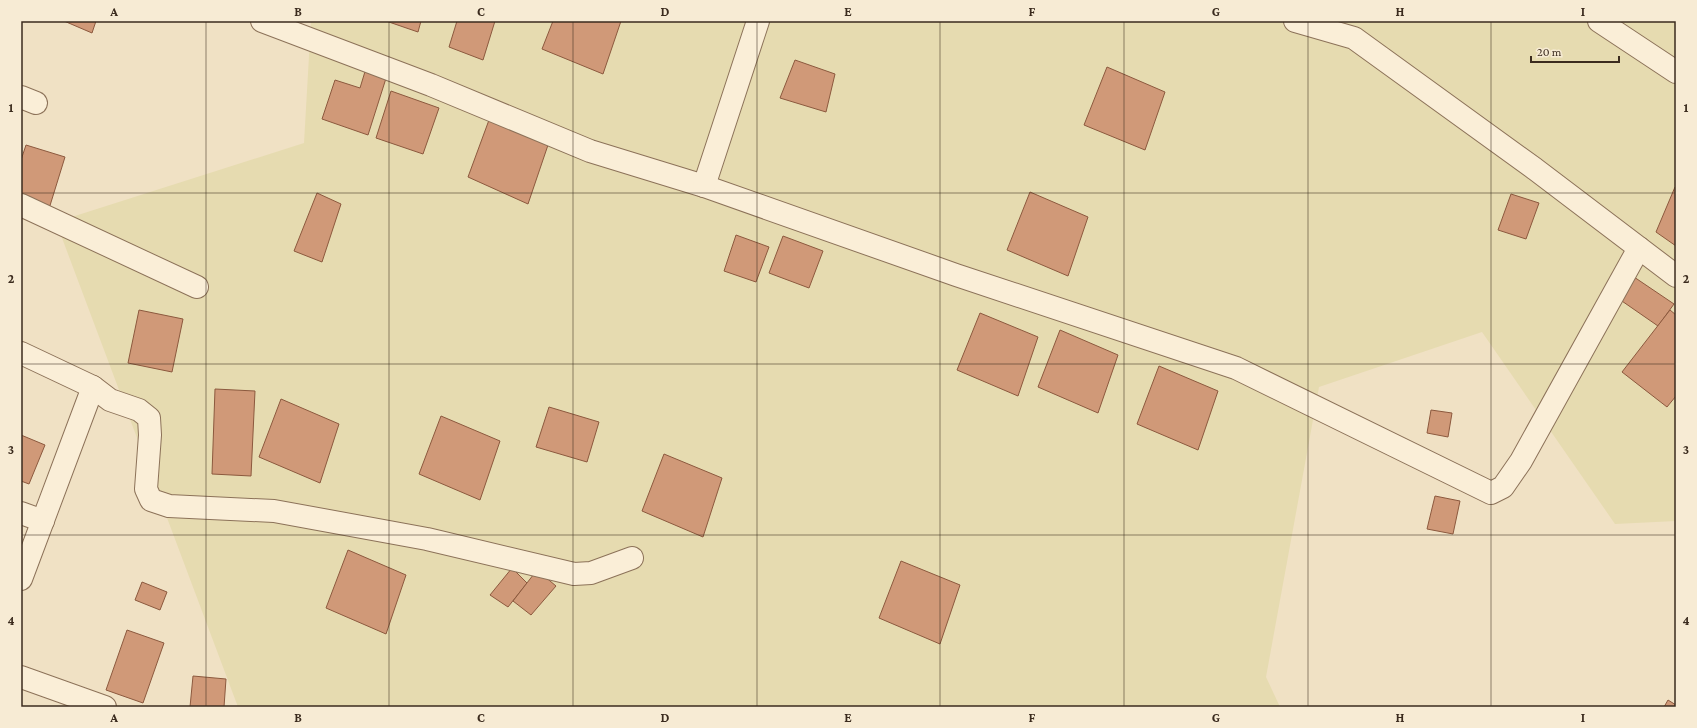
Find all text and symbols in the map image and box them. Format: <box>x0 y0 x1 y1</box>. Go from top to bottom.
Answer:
text: A <box>109 4 118 19</box>
text: B <box>294 4 302 19</box>
text: C <box>477 4 485 19</box>
text: D <box>661 4 670 19</box>
text: E <box>844 4 852 19</box>
text: F <box>1029 4 1036 19</box>
text: G <box>1212 4 1220 19</box>
text: H <box>1396 4 1405 19</box>
text: I <box>1581 4 1585 19</box>
scale bar <box>1531 38 1619 64</box>
text: 20 m <box>1537 45 1562 59</box>
text: 1 <box>9 100 14 115</box>
text: 1 <box>1684 100 1689 115</box>
text: 2 <box>8 271 15 286</box>
text: 2 <box>1683 271 1690 286</box>
text: 3 <box>8 442 14 457</box>
text: 3 <box>1683 442 1689 457</box>
text: 4 <box>7 613 15 628</box>
text: 4 <box>1682 613 1690 628</box>
text: A <box>109 710 118 725</box>
text: B <box>294 710 302 725</box>
text: C <box>477 710 485 725</box>
text: D <box>661 710 670 725</box>
text: E <box>844 710 852 725</box>
text: F <box>1029 710 1036 725</box>
text: G <box>1212 710 1220 725</box>
text: H <box>1396 710 1405 725</box>
text: I <box>1581 710 1585 725</box>

